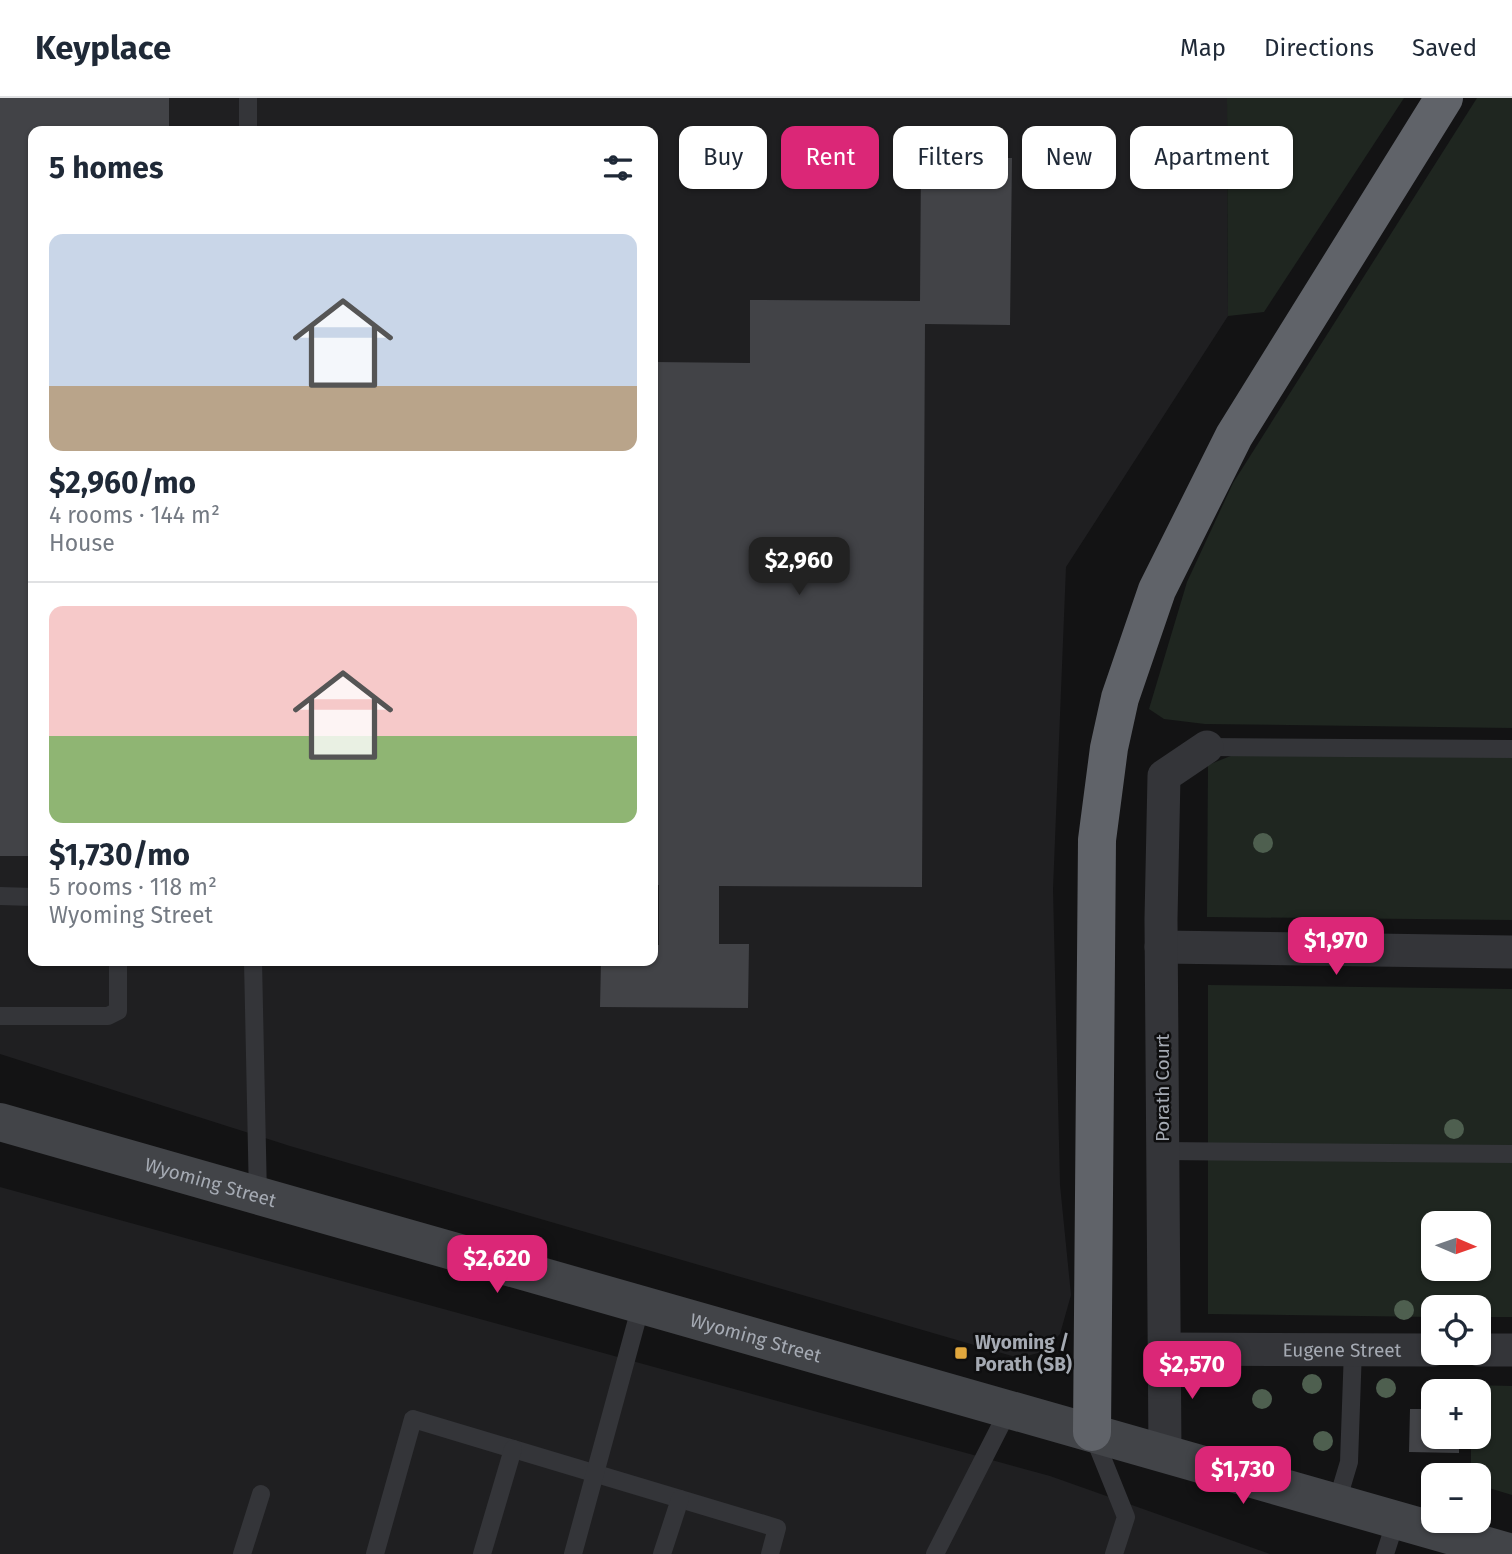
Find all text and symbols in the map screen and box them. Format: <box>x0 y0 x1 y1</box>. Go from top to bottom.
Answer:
text: Keyplace <box>35 28 171 68</box>
text: Map <box>1180 34 1226 62</box>
text: Directions <box>1264 34 1374 62</box>
text: Saved <box>1412 34 1477 62</box>
chip: Buy <box>679 126 767 189</box>
chip: Rent <box>781 126 879 189</box>
chip: Filters <box>893 126 1008 189</box>
chip: New <box>1022 126 1116 189</box>
chip: Apartment <box>1130 126 1293 189</box>
icon: filters <box>599 149 637 187</box>
text: 5 homes <box>49 150 163 186</box>
icon: home <box>280 280 406 406</box>
text: $2,960/mo <box>49 465 196 501</box>
text: 4 rooms · 144 m² <box>49 501 220 529</box>
text: House <box>49 529 115 557</box>
pin: $2,960 <box>742 538 856 597</box>
text: $2,960 <box>765 546 833 574</box>
icon: home <box>280 652 406 778</box>
text: $1,730/mo <box>49 837 190 873</box>
text: 5 rooms · 118 m² <box>49 873 217 901</box>
text: Wyoming Street <box>49 901 213 929</box>
pin: $1,970 <box>1279 918 1393 977</box>
text: $1,970 <box>1304 926 1368 954</box>
street label: Porath Court <box>1151 1034 1174 1142</box>
street label: Wyoming Street <box>142 1152 279 1212</box>
north arrow <box>1421 1211 1491 1281</box>
map controls <box>1421 1211 1491 1533</box>
pin: $2,620 <box>440 1236 554 1295</box>
text: $2,620 <box>463 1244 531 1272</box>
button: locate <box>1421 1295 1491 1365</box>
street label: Wyoming Street <box>688 1308 824 1367</box>
place label: Wyoming / Porath (SB) <box>975 1331 1072 1376</box>
street label: Eugene Street <box>1282 1338 1402 1361</box>
pin: $2,570 <box>1135 1342 1249 1401</box>
marker: Wyoming / Porath (SB) <box>953 1345 969 1361</box>
text: $2,570 <box>1159 1350 1225 1378</box>
button: + <box>1421 1379 1491 1449</box>
pin: $1,730 <box>1186 1446 1300 1506</box>
text: $1,730 <box>1211 1455 1275 1483</box>
button: − <box>1421 1463 1491 1533</box>

